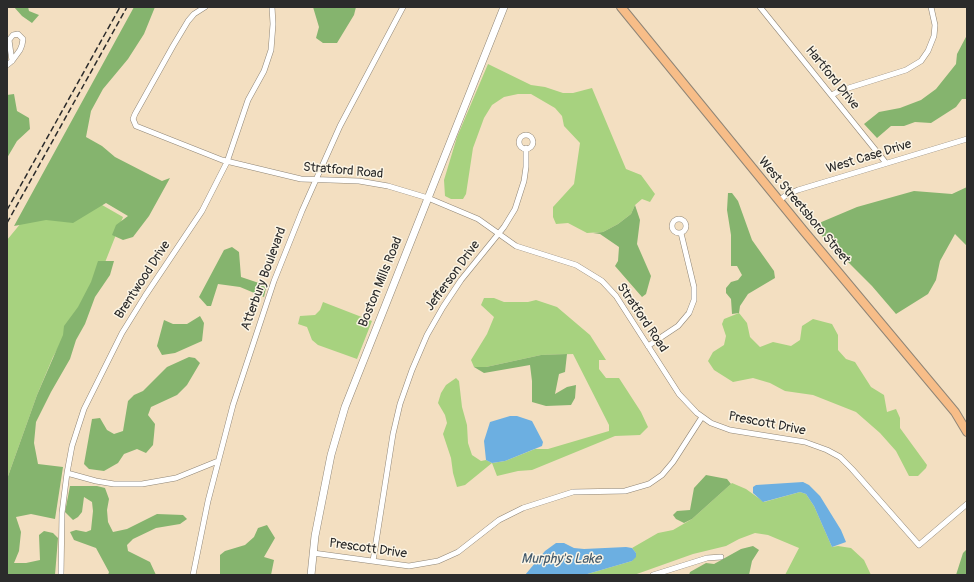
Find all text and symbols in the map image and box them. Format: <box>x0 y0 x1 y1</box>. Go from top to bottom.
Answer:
street label: Hartford Drive <box>802 43 862 113</box>
street label: West Case Drive <box>825 137 913 177</box>
street label: West Streetsboro Street <box>755 154 853 268</box>
street label: Stratford Road <box>302 160 384 182</box>
street label: Atterbury Boulevard <box>238 225 290 333</box>
street label: Boston Mills Road <box>356 235 406 329</box>
street label: Brentwood Drive <box>112 238 174 322</box>
street label: Jefferson Drive <box>422 238 484 314</box>
street label: Stratford Road <box>613 280 671 356</box>
street label: Prescott Drive <box>727 409 807 439</box>
street label: Prescott Drive <box>328 536 408 562</box>
water label: Murphy's Lake <box>521 551 601 567</box>

